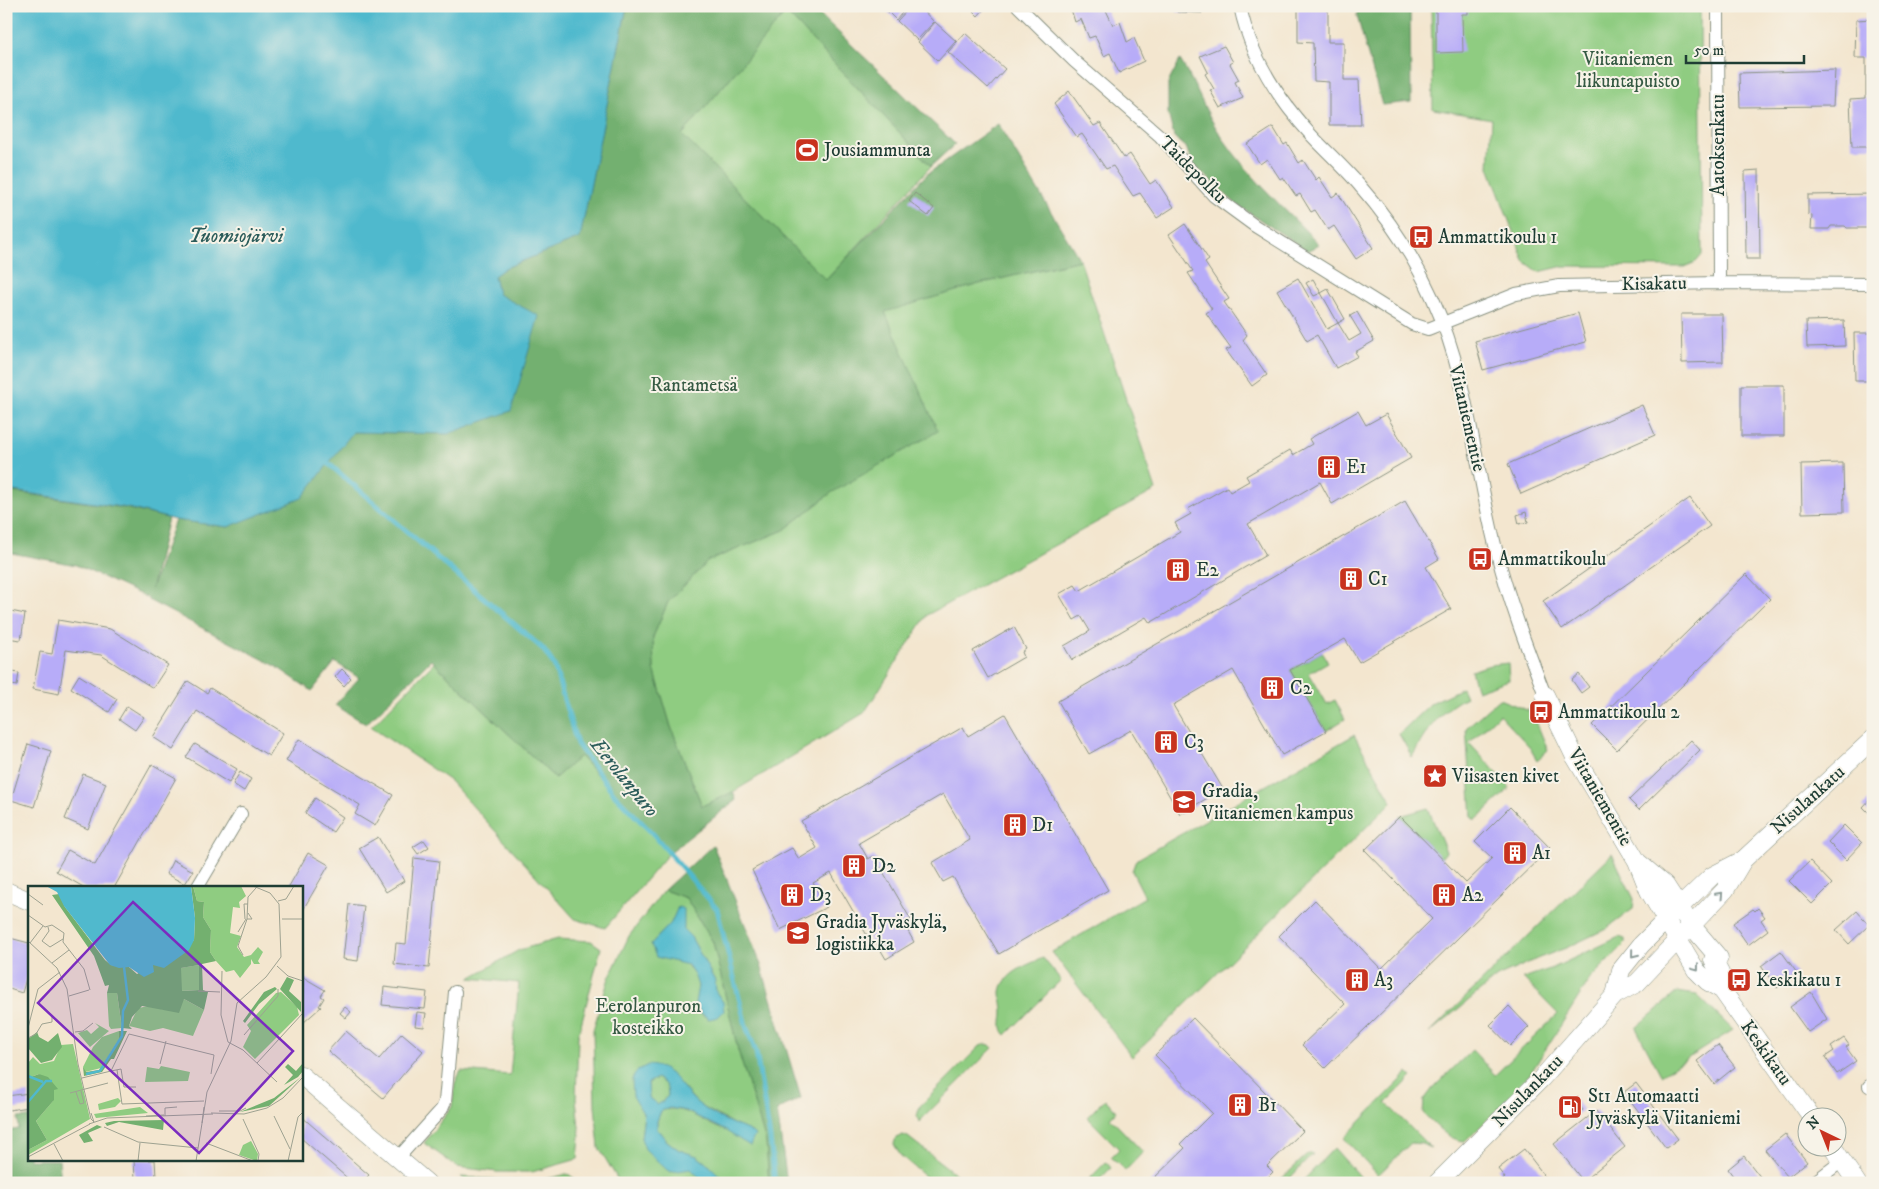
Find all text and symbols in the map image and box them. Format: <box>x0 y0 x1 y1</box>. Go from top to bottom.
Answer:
scale bar <box>1686 32 1804 64</box>
text: 50 m <box>1694 41 1724 60</box>
park label: Viitaniemen liikuntapuisto <box>1576 48 1680 93</box>
street label: Aatoksenkatu <box>1707 94 1730 196</box>
street label: Taidepolku <box>1154 131 1232 209</box>
sports icon: Jousiammunta <box>794 137 820 163</box>
place label: Jousiammunta <box>822 139 931 162</box>
water label: Tuomiojärvi <box>189 224 285 249</box>
bus stop icon: Ammattikoulu 1 <box>1408 224 1434 250</box>
place label: Ammattikoulu 1 <box>1438 226 1557 249</box>
street label: Kisakatu <box>1621 272 1687 296</box>
street label: Viitaniementie <box>1443 361 1491 474</box>
park label: Rantametsä <box>650 374 738 397</box>
building icon: E1 <box>1316 454 1342 480</box>
place label: E1 <box>1346 456 1366 479</box>
bus stop icon: Ammattikoulu <box>1467 546 1493 572</box>
place label: Ammattikoulu <box>1498 548 1606 571</box>
building icon: E2 <box>1165 557 1191 583</box>
place label: E2 <box>1196 559 1219 582</box>
building icon: C1 <box>1338 566 1364 592</box>
place label: C1 <box>1368 568 1388 591</box>
building icon: C2 <box>1259 675 1285 701</box>
place label: C2 <box>1290 677 1313 700</box>
bus stop icon: Ammattikoulu 2 <box>1528 699 1554 725</box>
place label: Ammattikoulu 2 <box>1558 701 1680 724</box>
building icon: C3 <box>1153 729 1179 755</box>
place label: C3 <box>1184 731 1204 754</box>
water label: Eerolanpuro <box>584 733 663 822</box>
street label: Viitaniementie <box>1562 743 1637 850</box>
street label: Nisulankatu <box>1766 761 1850 839</box>
place icon: Viisasten kivet <box>1422 763 1448 789</box>
place label: Viisasten kivet <box>1451 765 1559 788</box>
place label: Gradia, Viitaniemen kampus <box>1201 780 1353 825</box>
school or university icon: Gradia, Viitaniemen kampus <box>1171 789 1197 815</box>
building icon: D1 <box>1002 812 1028 838</box>
place label: D1 <box>1032 814 1053 837</box>
building icon: A1 <box>1502 840 1528 866</box>
place label: A1 <box>1532 842 1551 865</box>
building icon: D2 <box>841 853 867 879</box>
place label: D2 <box>872 855 896 878</box>
building icon: D3 <box>779 882 805 908</box>
building icon: A2 <box>1431 882 1457 908</box>
place label: D3 <box>810 884 831 907</box>
place label: A2 <box>1462 884 1484 907</box>
inset map <box>28 886 302 1162</box>
one-way arrow <box>1714 891 1723 900</box>
place label: Gradia Jyväskylä, logistiikka <box>816 911 947 956</box>
school or university icon: Gradia Jyväskylä, logistiikka <box>785 920 811 946</box>
one-way arrow <box>1632 948 1640 957</box>
one-way arrow <box>1690 963 1699 972</box>
building icon: A3 <box>1344 967 1370 993</box>
bus stop icon: Keskikatu 1 <box>1726 967 1752 993</box>
place label: A3 <box>1374 969 1393 992</box>
place label: Keskikatu 1 <box>1756 969 1841 992</box>
park label: Eerolanpuron kosteikko <box>595 995 701 1040</box>
street label: Keskikatu <box>1735 1016 1797 1090</box>
street label: Nisulankatu <box>1488 1050 1568 1132</box>
place label: St1 Automaatti Jyväskylä Viitaniemi <box>1586 1085 1741 1130</box>
building icon: B1 <box>1227 1092 1253 1118</box>
place label: B1 <box>1258 1094 1277 1117</box>
fuel station icon: St1 Automaatti Jyväskylä Viitaniemi <box>1557 1094 1583 1120</box>
north arrow <box>1796 1106 1846 1156</box>
text: N <box>1803 1112 1825 1134</box>

